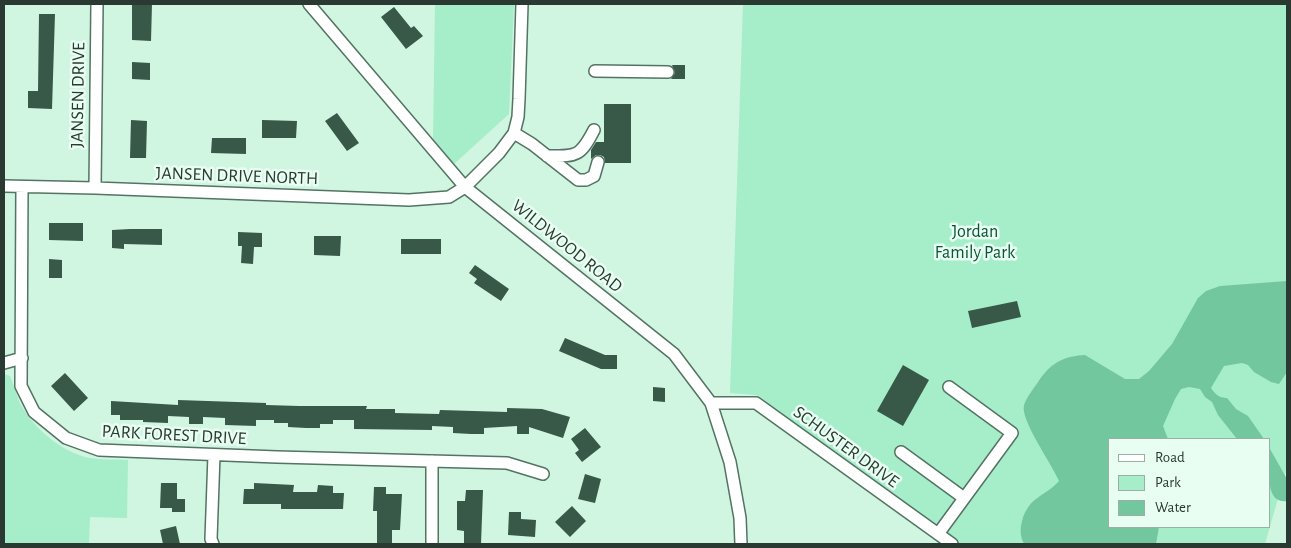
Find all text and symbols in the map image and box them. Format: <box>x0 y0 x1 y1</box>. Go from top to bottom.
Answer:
street label: JANSEN DRIVE <box>66 42 90 148</box>
street label: JANSEN DRIVE NORTH <box>155 162 319 190</box>
street label: WILDWOOD ROAD <box>507 195 627 297</box>
park label: Jordan Family Park <box>935 221 1015 264</box>
street label: SCHUSTER DRIVE <box>789 402 903 492</box>
street label: PARK FOREST DRIVE <box>101 420 247 450</box>
legend <box>1108 438 1271 528</box>
text: Road <box>1155 450 1185 465</box>
text: Park <box>1155 475 1181 490</box>
text: Water <box>1155 500 1191 515</box>

